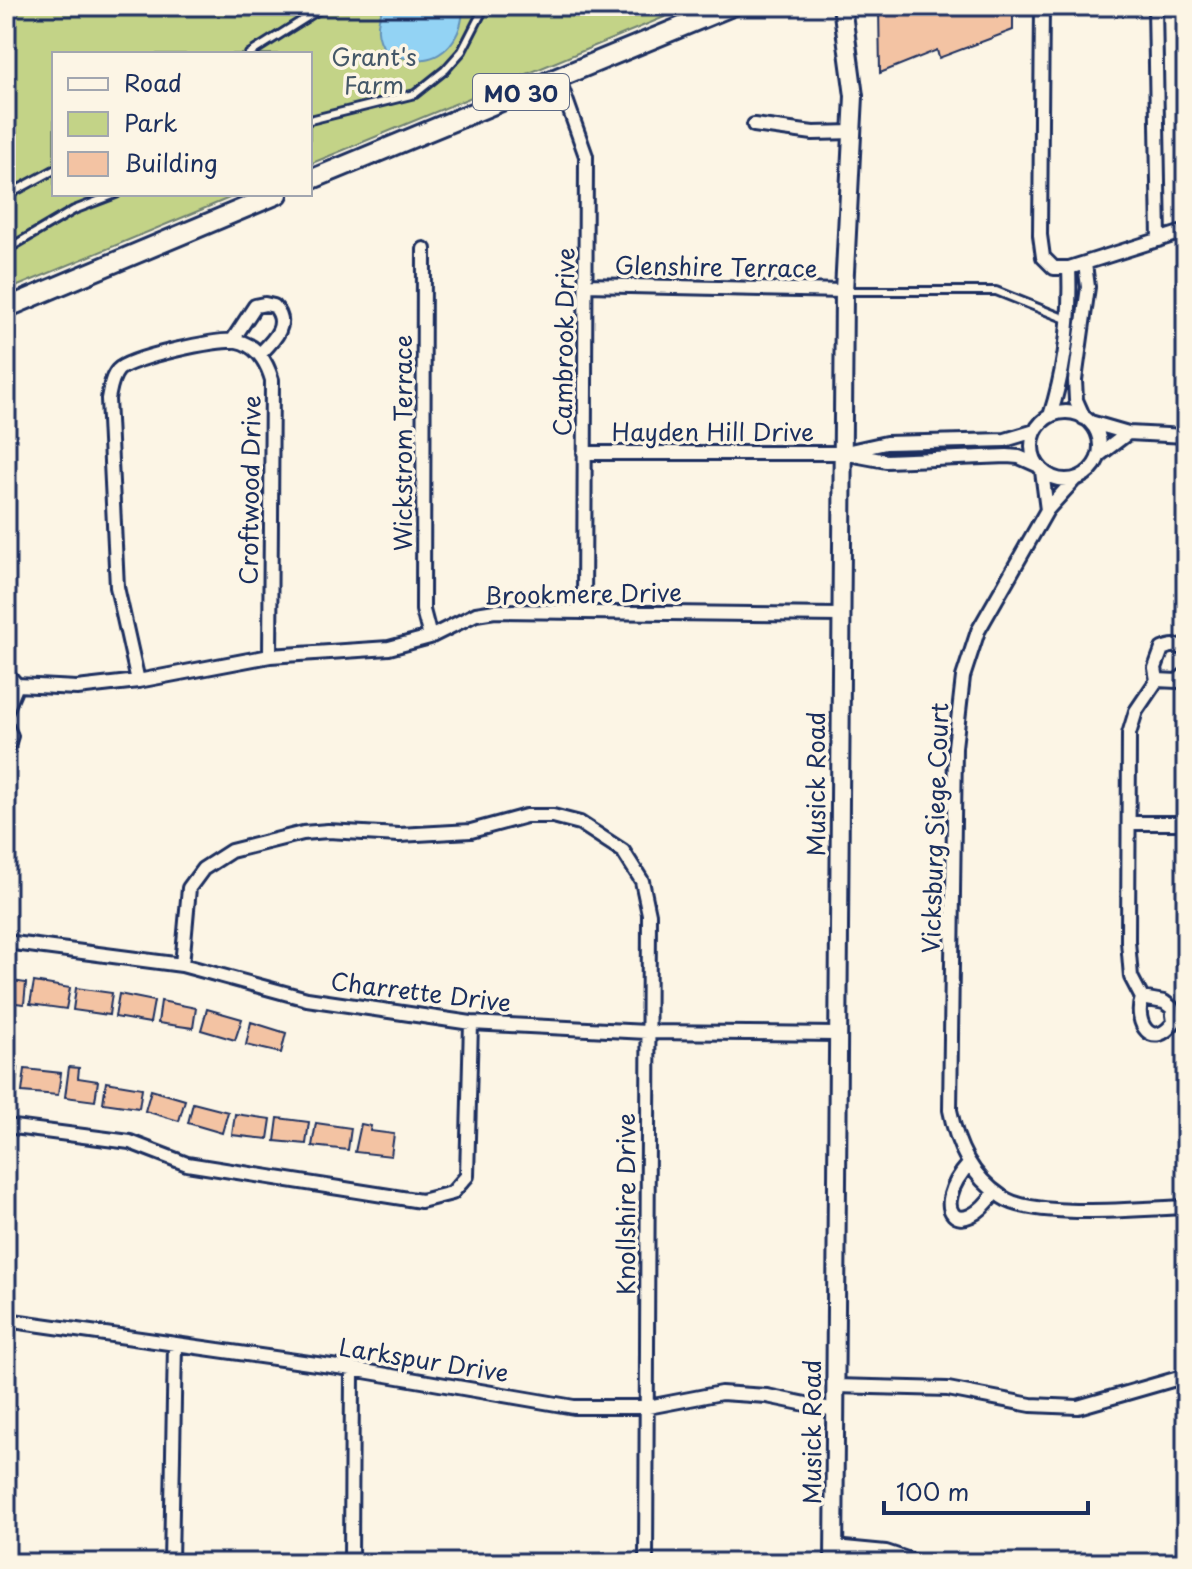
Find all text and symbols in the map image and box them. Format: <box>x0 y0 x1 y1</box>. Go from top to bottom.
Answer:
park label: Grant's Farm <box>331 38 417 102</box>
legend <box>52 52 312 196</box>
text: Road <box>124 64 182 100</box>
road number: MO 30 <box>473 74 569 110</box>
text: Park <box>124 104 178 140</box>
text: Building <box>124 144 218 180</box>
street label: Glenshire Terrace <box>614 246 818 286</box>
street label: Cambrook Drive <box>543 247 583 437</box>
street label: Wickstrom Terrace <box>384 335 420 551</box>
street label: Croftwood Drive <box>229 395 269 585</box>
street label: Hayden Hill Drive <box>612 413 814 449</box>
street label: Brookmere Drive <box>484 573 682 613</box>
street label: Vicksburg Siege Court <box>912 702 956 954</box>
street label: Musick Road <box>797 711 833 857</box>
street label: Charrette Drive <box>329 962 513 1020</box>
street label: Knollshire Drive <box>607 1113 643 1295</box>
street label: Larkspur Drive <box>337 1328 511 1390</box>
street label: Musick Road <box>793 1359 829 1505</box>
scale bar <box>884 1465 1088 1515</box>
text: 100 m <box>896 1473 969 1509</box>

